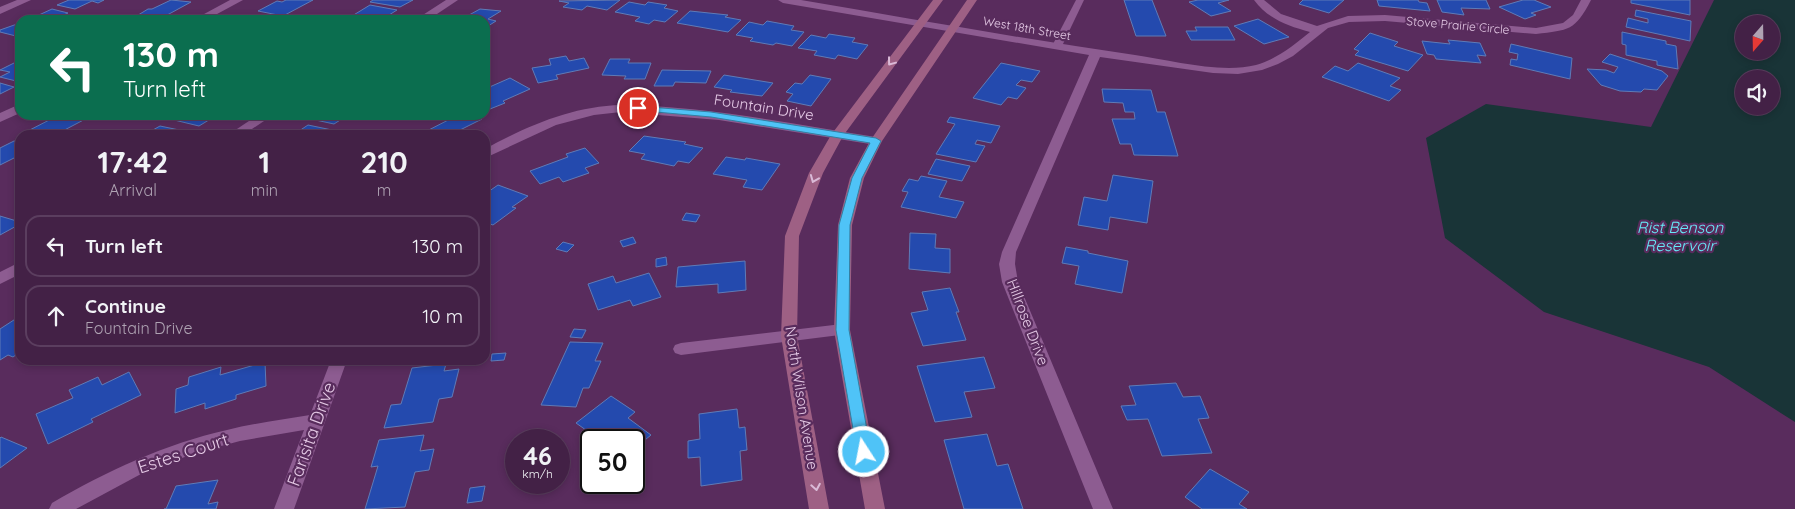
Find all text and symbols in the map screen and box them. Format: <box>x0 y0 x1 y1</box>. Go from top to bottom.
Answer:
street label: West 18th Street <box>982 13 1072 43</box>
street label: Stove Prairie Circle <box>1406 13 1510 37</box>
north arrow <box>1735 15 1780 60</box>
map controls <box>1735 15 1780 115</box>
text: 130 m <box>123 32 219 76</box>
icon: left <box>40 35 105 100</box>
one-way arrow <box>888 57 897 66</box>
button: sound <box>1735 70 1780 115</box>
text: Turn left <box>123 75 206 103</box>
pin <box>617 87 659 129</box>
street label: Fountain Drive <box>713 90 815 124</box>
icon: arrive <box>624 94 652 122</box>
text: 17:42 <box>97 143 168 181</box>
text: 1 <box>259 143 270 181</box>
text: 210 <box>360 143 408 181</box>
one-way arrow <box>810 174 821 183</box>
text: Arrival <box>109 180 157 200</box>
text: min <box>251 180 278 200</box>
text: m <box>377 180 391 200</box>
water label: Rist Benson Reservoir <box>1637 217 1724 255</box>
icon: left <box>42 232 70 260</box>
text: Turn left <box>85 234 163 258</box>
text: 130 m <box>412 234 463 258</box>
street label: Hillrose Drive <box>1003 276 1053 368</box>
text: Continue <box>85 294 166 318</box>
icon: ahead <box>42 302 70 330</box>
text: 10 m <box>422 304 463 328</box>
text: Fountain Drive <box>85 318 193 338</box>
street label: North Wilson Avenue <box>781 325 823 471</box>
street label: Farisita Drive <box>282 379 340 489</box>
position arrow <box>837 425 889 477</box>
street label: Estes Court <box>135 428 231 478</box>
speed limit sign: 50 <box>580 429 645 494</box>
text: 46 <box>523 440 552 471</box>
text: km/h <box>522 466 553 481</box>
one-way arrow <box>811 483 821 491</box>

